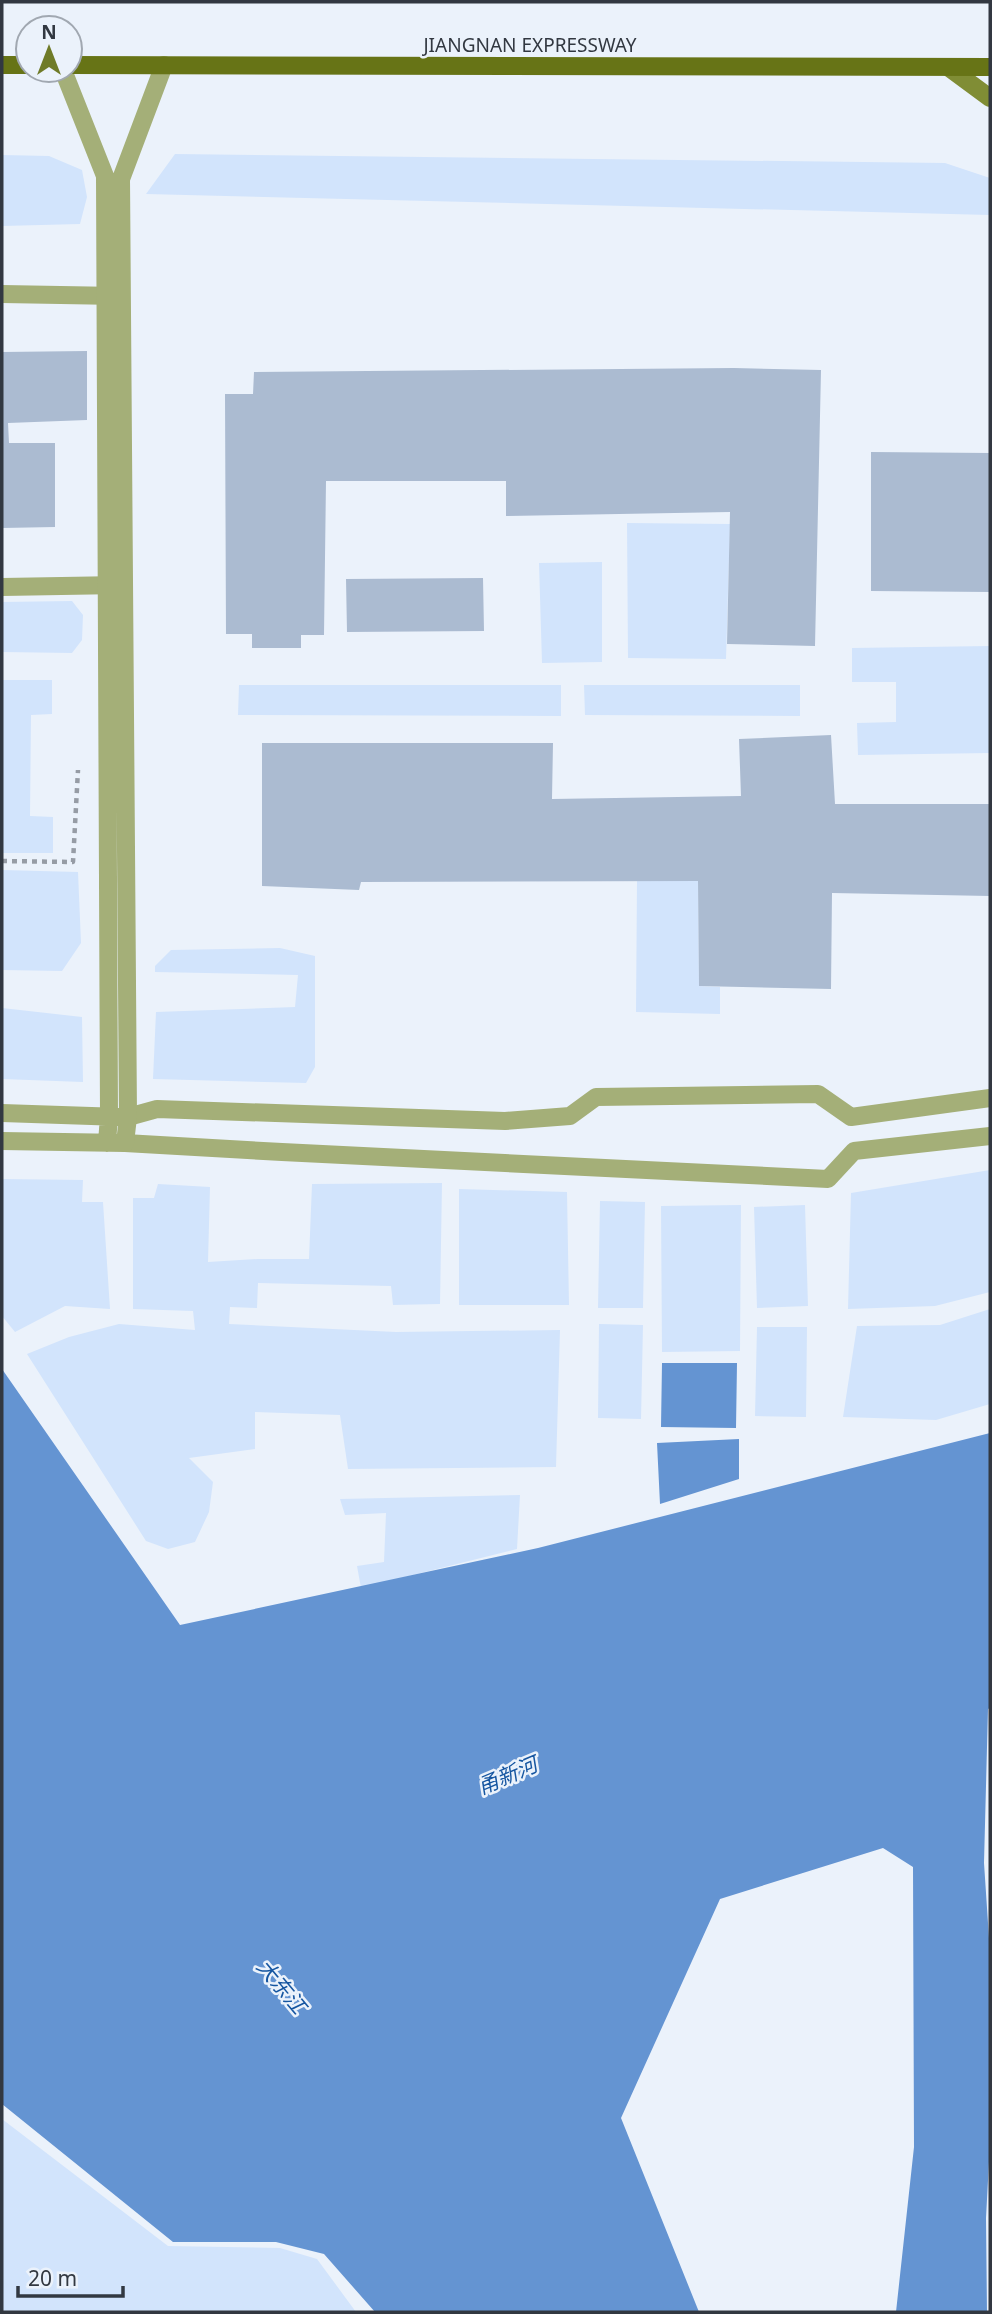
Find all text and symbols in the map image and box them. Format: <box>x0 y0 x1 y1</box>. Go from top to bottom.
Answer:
north arrow <box>14 14 84 84</box>
text: N <box>41 19 57 45</box>
street label: JIANGNAN EXPRESSWAY <box>421 32 637 58</box>
water label: 甬新河 <box>473 1748 545 1800</box>
water label: 大东江 <box>251 1953 314 2021</box>
scale bar <box>18 2254 122 2298</box>
text: 20 m <box>28 2264 77 2292</box>

